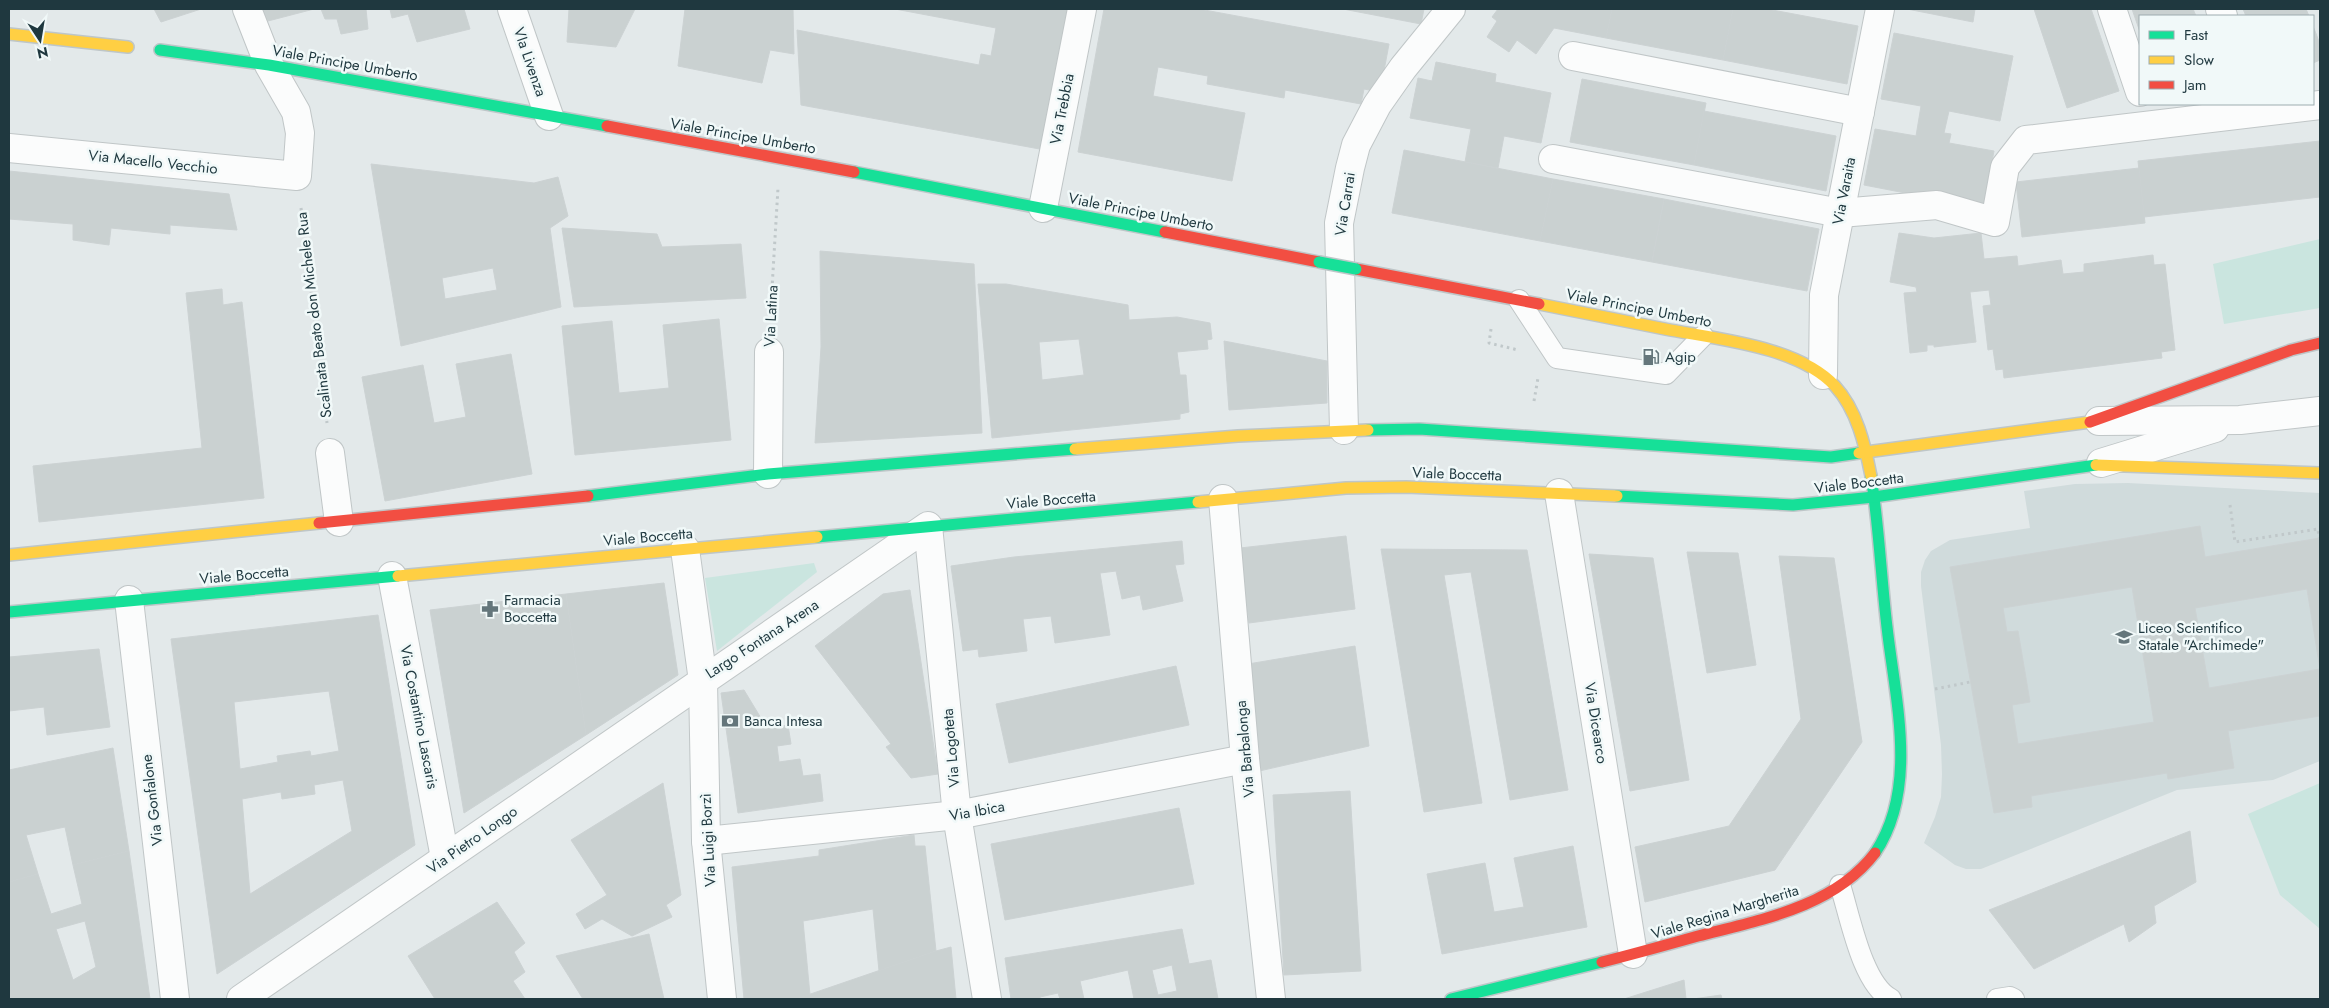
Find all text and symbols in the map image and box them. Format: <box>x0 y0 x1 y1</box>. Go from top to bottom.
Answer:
north arrow <box>15 15 65 65</box>
legend <box>2139 15 2314 105</box>
street label: VIa Livenza <box>508 24 552 100</box>
text: Fast <box>2184 24 2208 46</box>
street label: Viale Principe Umberto <box>270 39 420 87</box>
text: N <box>35 42 50 64</box>
text: Slow <box>2184 49 2215 71</box>
street label: Via Trebbia <box>1044 71 1080 147</box>
text: Jam <box>2182 74 2207 96</box>
street label: Viale Principe Umberto <box>668 112 818 160</box>
street label: Via Macello Vecchio <box>87 144 219 180</box>
street label: Via Varaita <box>1827 155 1861 227</box>
street label: Via Carrai <box>1329 170 1361 238</box>
street label: Viale Principe Umberto <box>1066 187 1216 237</box>
street label: Scalinata Beato don Michele Rua <box>290 211 338 419</box>
street label: Viale Principe Umberto <box>1564 283 1714 333</box>
street label: Via Latina <box>758 284 784 348</box>
place label: Agip <box>1665 346 1696 368</box>
fuel station icon: Agip <box>1641 347 1661 367</box>
street label: Viale Boccetta <box>1412 461 1502 487</box>
street label: Viale Boccetta <box>1813 467 1905 499</box>
street label: Viale Boccetta <box>1005 485 1097 515</box>
street label: Viale Boccetta <box>602 522 694 552</box>
street label: Viale Boccetta <box>198 560 290 590</box>
place label: Farmacia Boccetta <box>504 589 561 628</box>
street label: Largo Fontana Arena <box>701 594 823 684</box>
pharmacy icon: Farmacia Boccetta <box>480 599 500 619</box>
place label: Liceo Scientifico Statale "Archimede" <box>2138 617 2264 656</box>
school or university icon: Liceo Scientifico Statale "Archimede" <box>2114 627 2134 647</box>
street label: Via Costantino Lascaris <box>394 643 444 791</box>
street label: Via Dicearco <box>1579 681 1613 765</box>
street label: Via Barbalonga <box>1230 700 1260 798</box>
street label: Via Logoteta <box>937 708 965 788</box>
place label: Banca Intesa <box>744 710 822 732</box>
bank icon: Banca Intesa <box>720 711 740 731</box>
street label: Via Gonfalone <box>135 753 169 847</box>
street label: Via Luigi Borzì <box>695 793 721 887</box>
street label: Via Ibica <box>947 795 1007 827</box>
street label: Via Pietro Longo <box>422 801 522 879</box>
street label: Viale Regina Margherita <box>1649 879 1801 945</box>

